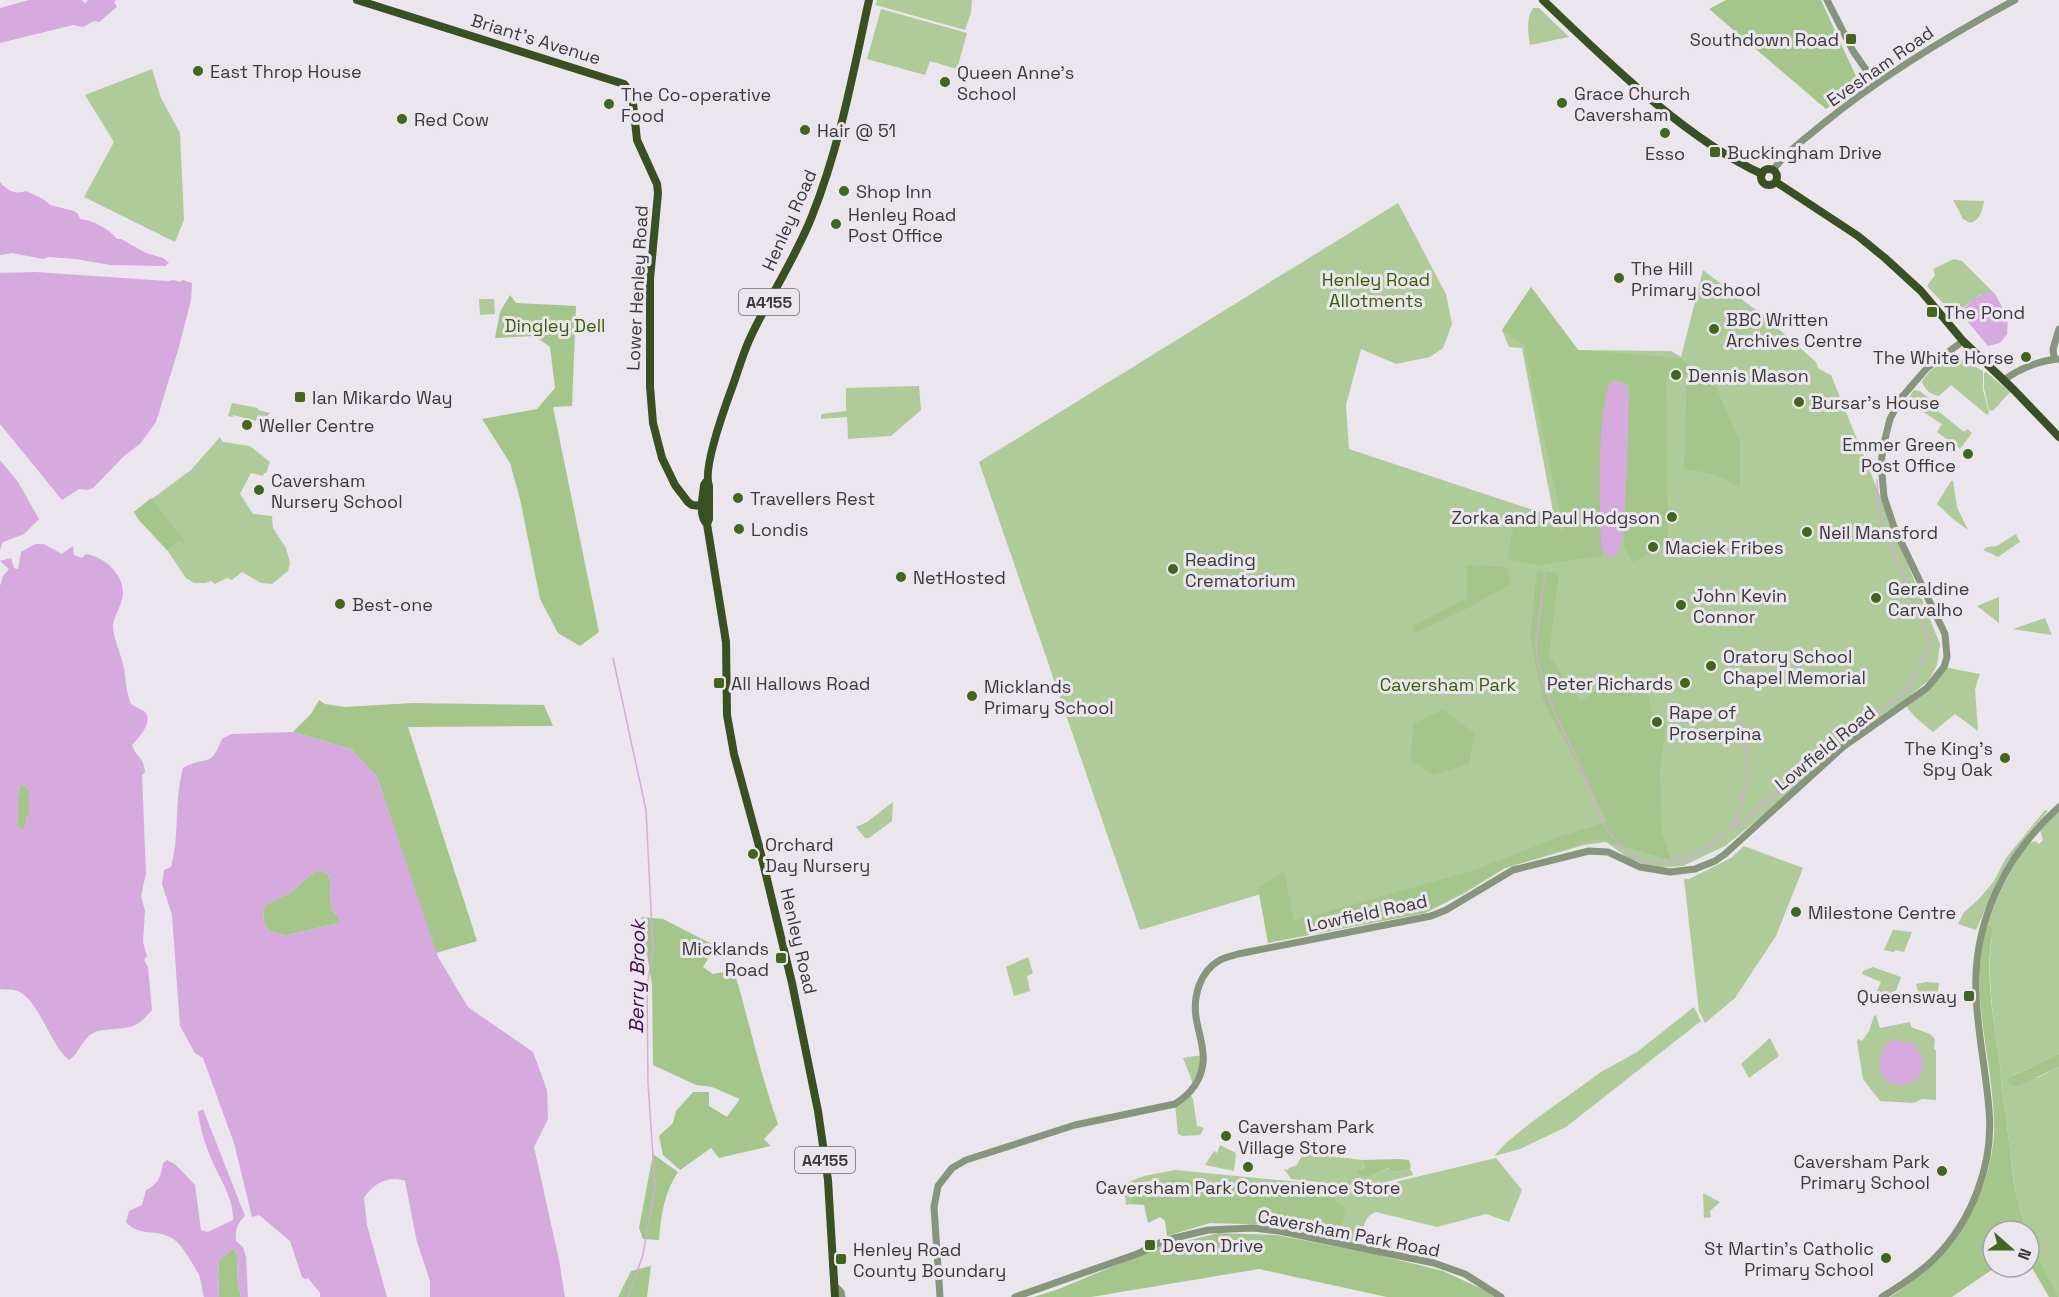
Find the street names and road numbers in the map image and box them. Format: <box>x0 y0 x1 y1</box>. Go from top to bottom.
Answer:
street label: Briant's Avenue <box>468 8 604 70</box>
street label: Evesham Road <box>1822 21 1938 111</box>
street label: Henley Road <box>756 166 822 274</box>
street label: Lower Henley Road <box>621 205 653 371</box>
road number: A4155 <box>739 289 799 315</box>
street label: Lowfield Road <box>1770 701 1880 795</box>
street label: Henley Road <box>776 886 822 996</box>
street label: Lowfield Road <box>1305 889 1429 937</box>
road number: A4155 <box>795 1147 855 1173</box>
street label: Caversham Park Road <box>1256 1204 1442 1262</box>

